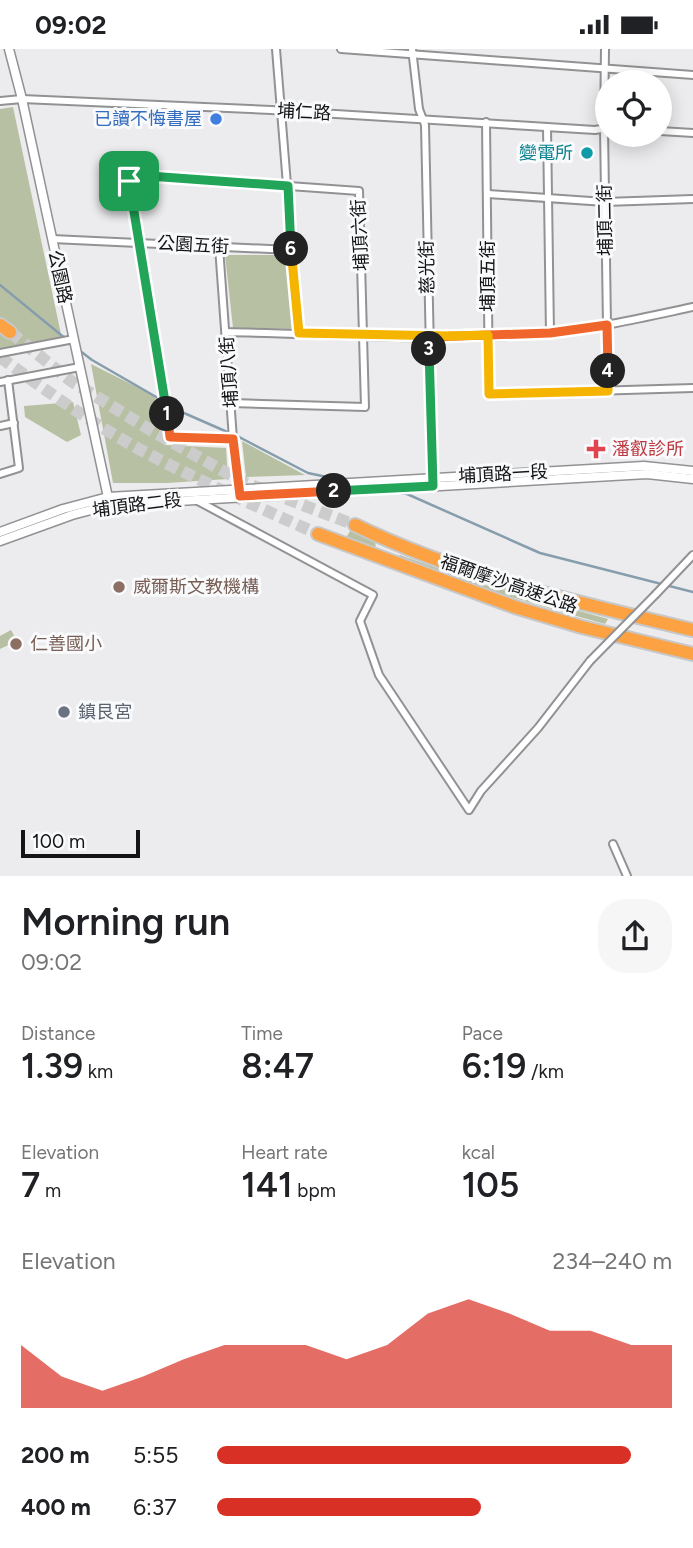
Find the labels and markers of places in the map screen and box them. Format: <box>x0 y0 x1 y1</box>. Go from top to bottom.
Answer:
place label: 已讀不悔書屋 <box>94 108 202 130</box>
marker: 已讀不悔書屋 <box>208 111 224 127</box>
place label: 變電所 <box>519 142 573 164</box>
marker: 變電所 <box>579 145 595 161</box>
pin <box>99 151 159 211</box>
pin: 6 <box>274 231 308 267</box>
pin: 3 <box>412 331 446 367</box>
pin: 4 <box>590 353 626 389</box>
pin: 1 <box>150 397 184 431</box>
place label: 潘叡診所 <box>612 438 684 460</box>
marker: 潘叡診所 <box>586 439 606 459</box>
pin: 2 <box>316 473 352 509</box>
place label: 威爾斯文教機構 <box>133 576 259 598</box>
marker: 威爾斯文教機構 <box>111 579 127 595</box>
place label: 仁善國小 <box>30 633 102 655</box>
marker: 仁善國小 <box>8 636 24 652</box>
place label: 鎮艮宮 <box>78 701 132 723</box>
marker: 鎮艮宮 <box>56 704 72 720</box>

